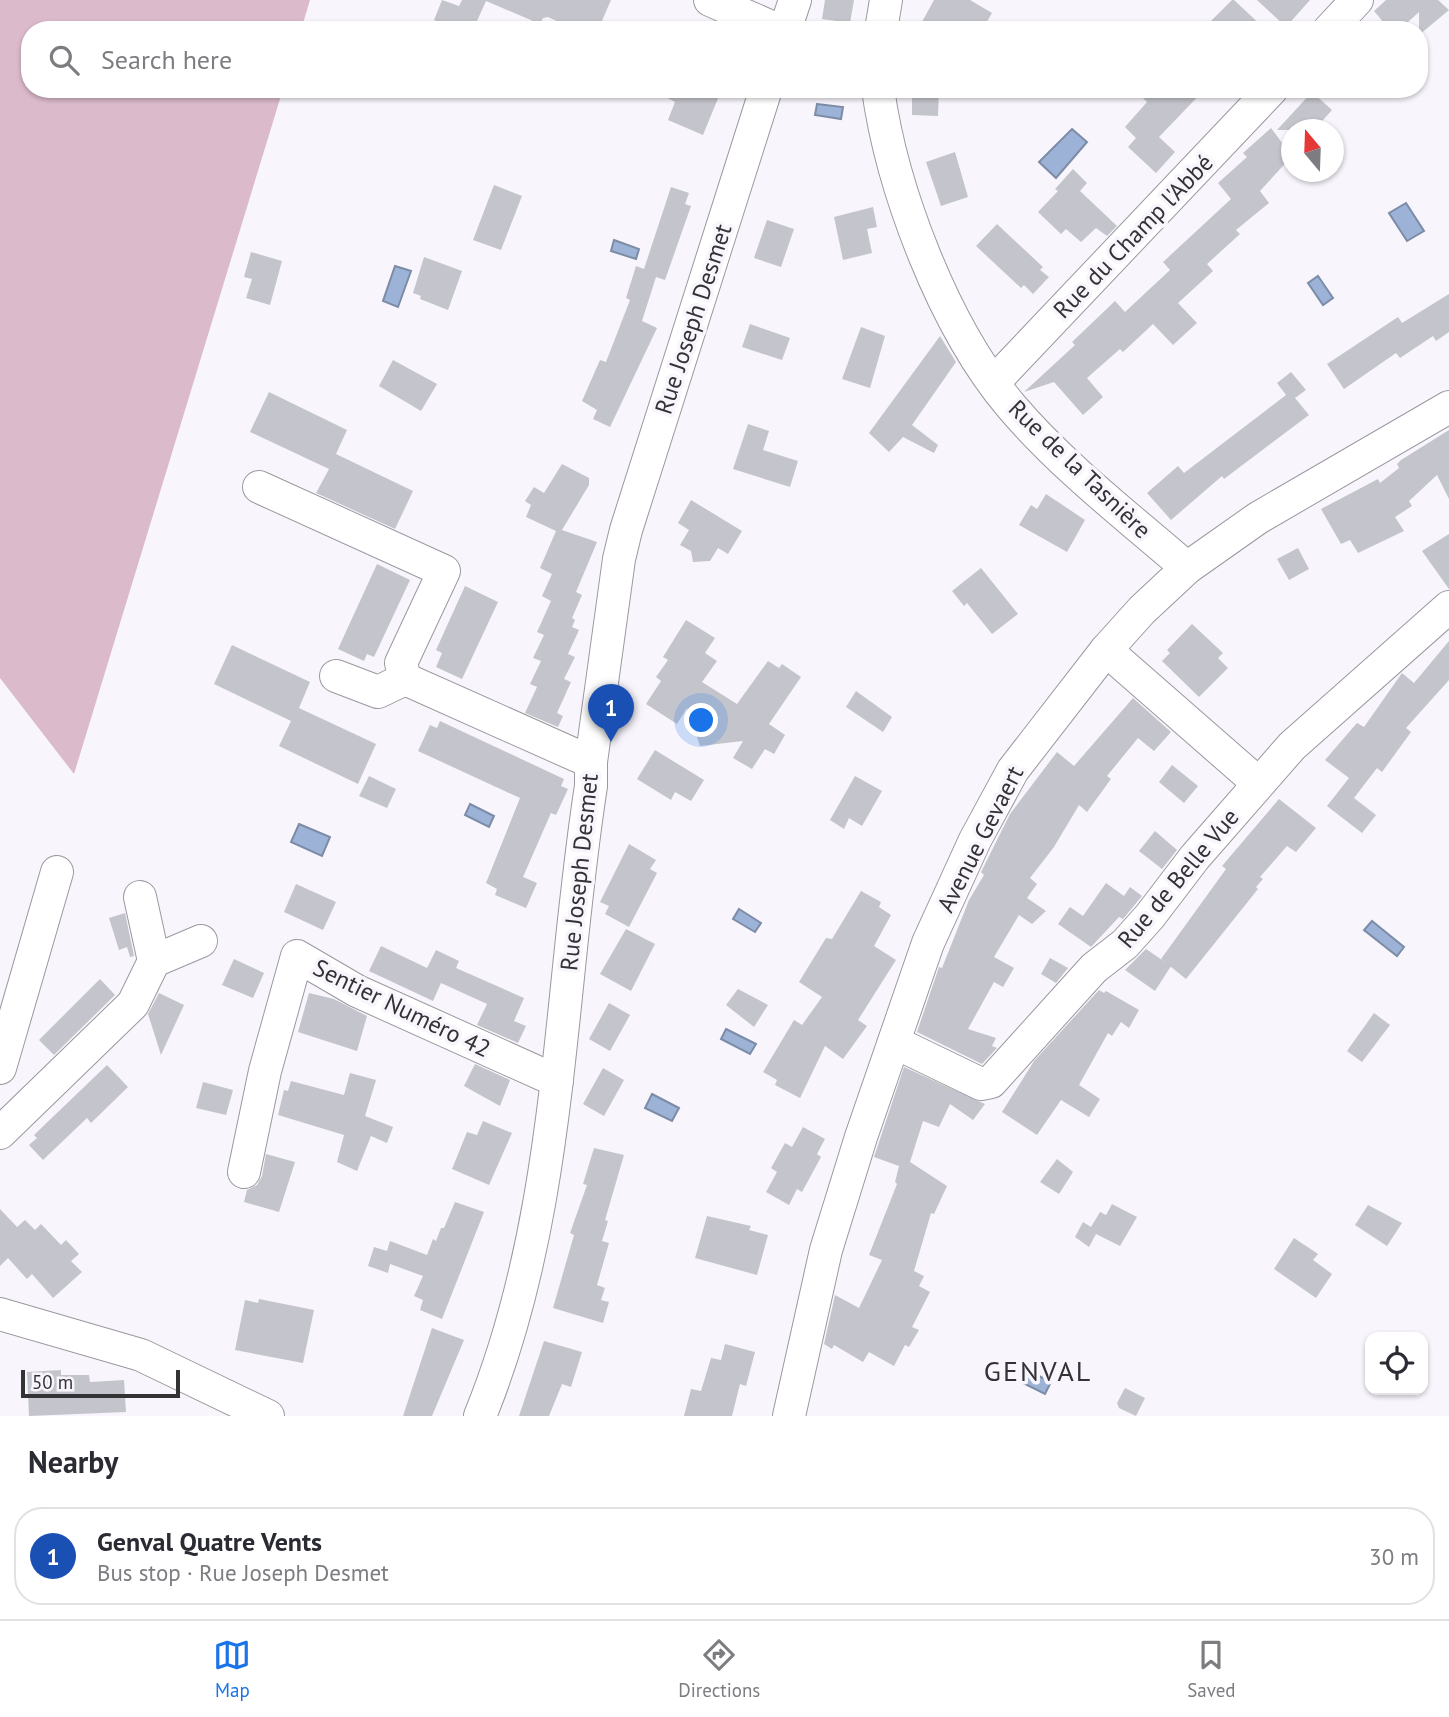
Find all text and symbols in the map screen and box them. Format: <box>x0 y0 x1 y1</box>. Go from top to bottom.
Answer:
search box <box>21 21 1428 98</box>
icon: search <box>45 41 83 79</box>
text: Search here <box>101 43 232 76</box>
north arrow <box>1281 119 1344 182</box>
street label: Rue du Champ l'Abbé <box>1047 147 1219 325</box>
street label: Rue Joseph Desmet <box>648 220 738 418</box>
street label: Rue de la Tasnière <box>1002 393 1158 545</box>
pin: 1 <box>588 684 634 742</box>
your location <box>684 703 718 737</box>
street label: Avenue Gevaert <box>930 761 1030 917</box>
street label: Rue Joseph Desmet <box>553 772 605 972</box>
street label: Rue de Belle Vue <box>1111 802 1245 954</box>
street label: Sentier Numéro 42 <box>308 952 496 1064</box>
map controls <box>1365 1332 1428 1395</box>
button: locate <box>1365 1332 1428 1395</box>
district label: GENVAL <box>984 1352 1092 1389</box>
scale bar <box>21 1367 180 1399</box>
text: 50 m <box>32 1370 73 1394</box>
text: Nearby <box>28 1442 118 1481</box>
text: Genval Quatre Vents <box>97 1525 322 1558</box>
text: 1 <box>46 1542 60 1571</box>
text: 30 m <box>1369 1542 1419 1571</box>
text: Bus stop · Rue Joseph Desmet <box>97 1558 389 1587</box>
tab: Map <box>213 1636 251 1702</box>
tab: Directions <box>678 1636 760 1702</box>
tab: Saved <box>1187 1636 1236 1702</box>

